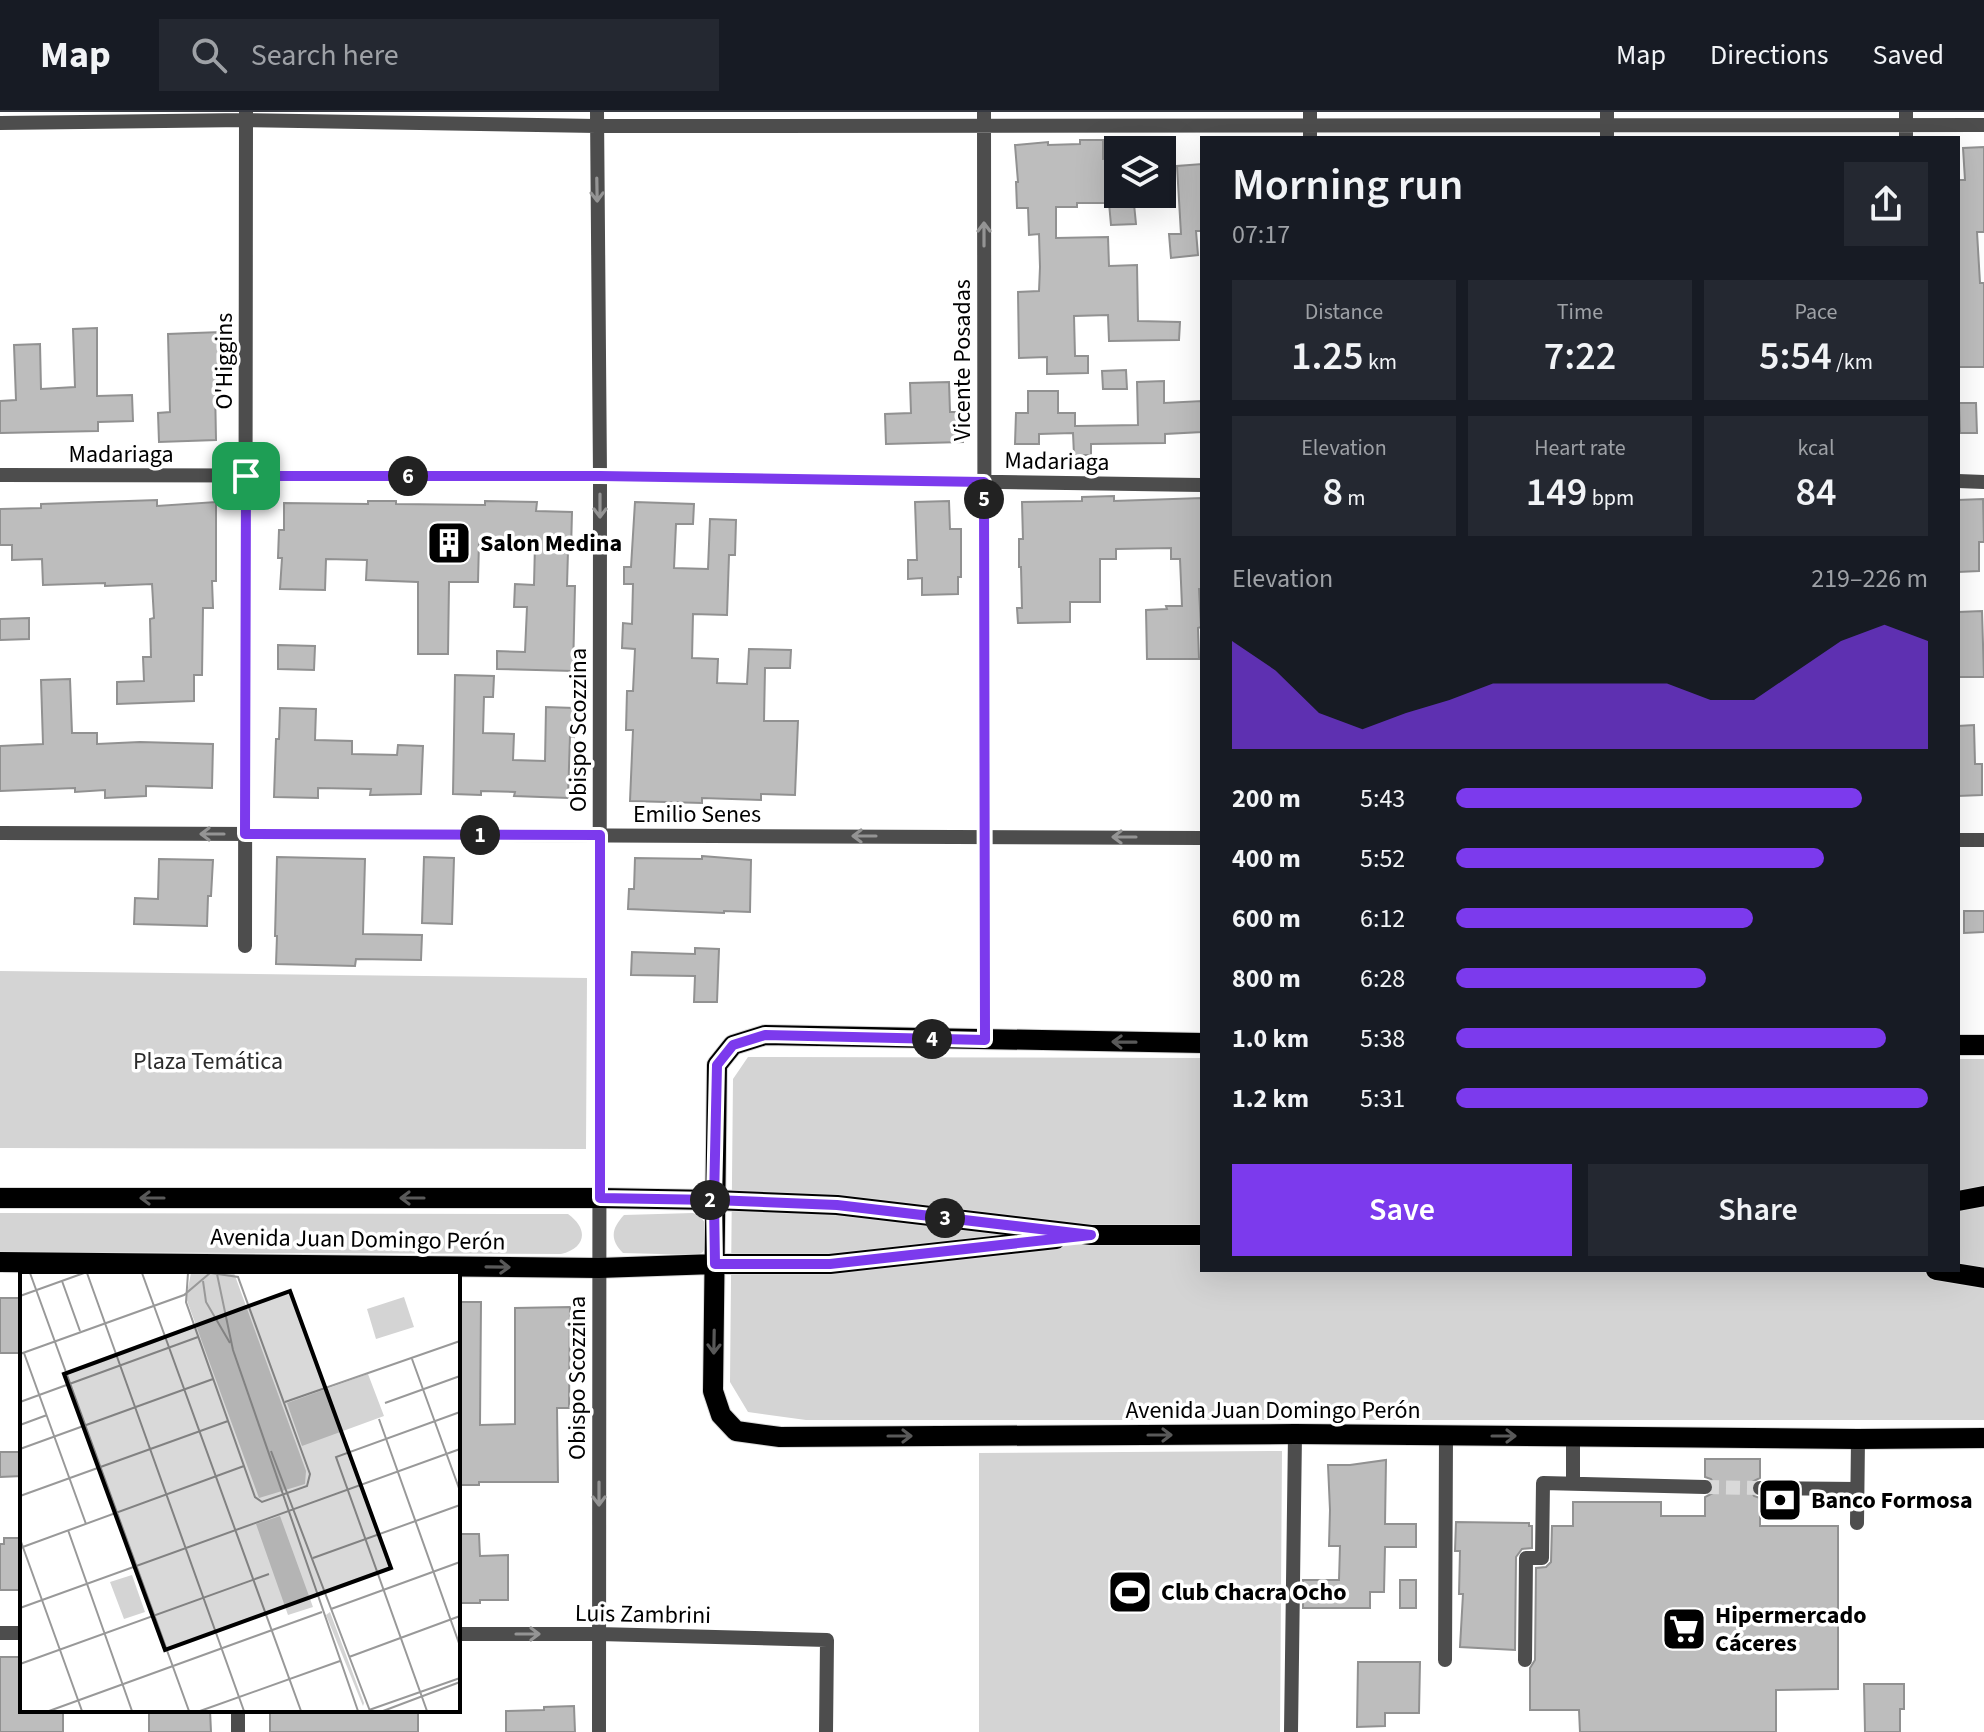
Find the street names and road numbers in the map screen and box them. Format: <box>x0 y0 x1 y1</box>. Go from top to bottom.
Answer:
street label: Vicente Posadas <box>945 279 980 441</box>
street label: O'Higgins <box>207 313 242 409</box>
street label: Madariaga <box>68 437 174 472</box>
street label: Madariaga <box>1004 443 1110 480</box>
street label: Obispo Scozzina <box>561 648 596 812</box>
street label: Emilio Senes <box>633 797 761 832</box>
street label: Avenida Juan Domingo Perón <box>210 1219 506 1260</box>
street label: Obispo Scozzina <box>560 1296 595 1460</box>
street label: Avenida Juan Domingo Perón <box>1125 1393 1421 1428</box>
street label: Luis Zambrini <box>575 1596 711 1633</box>

